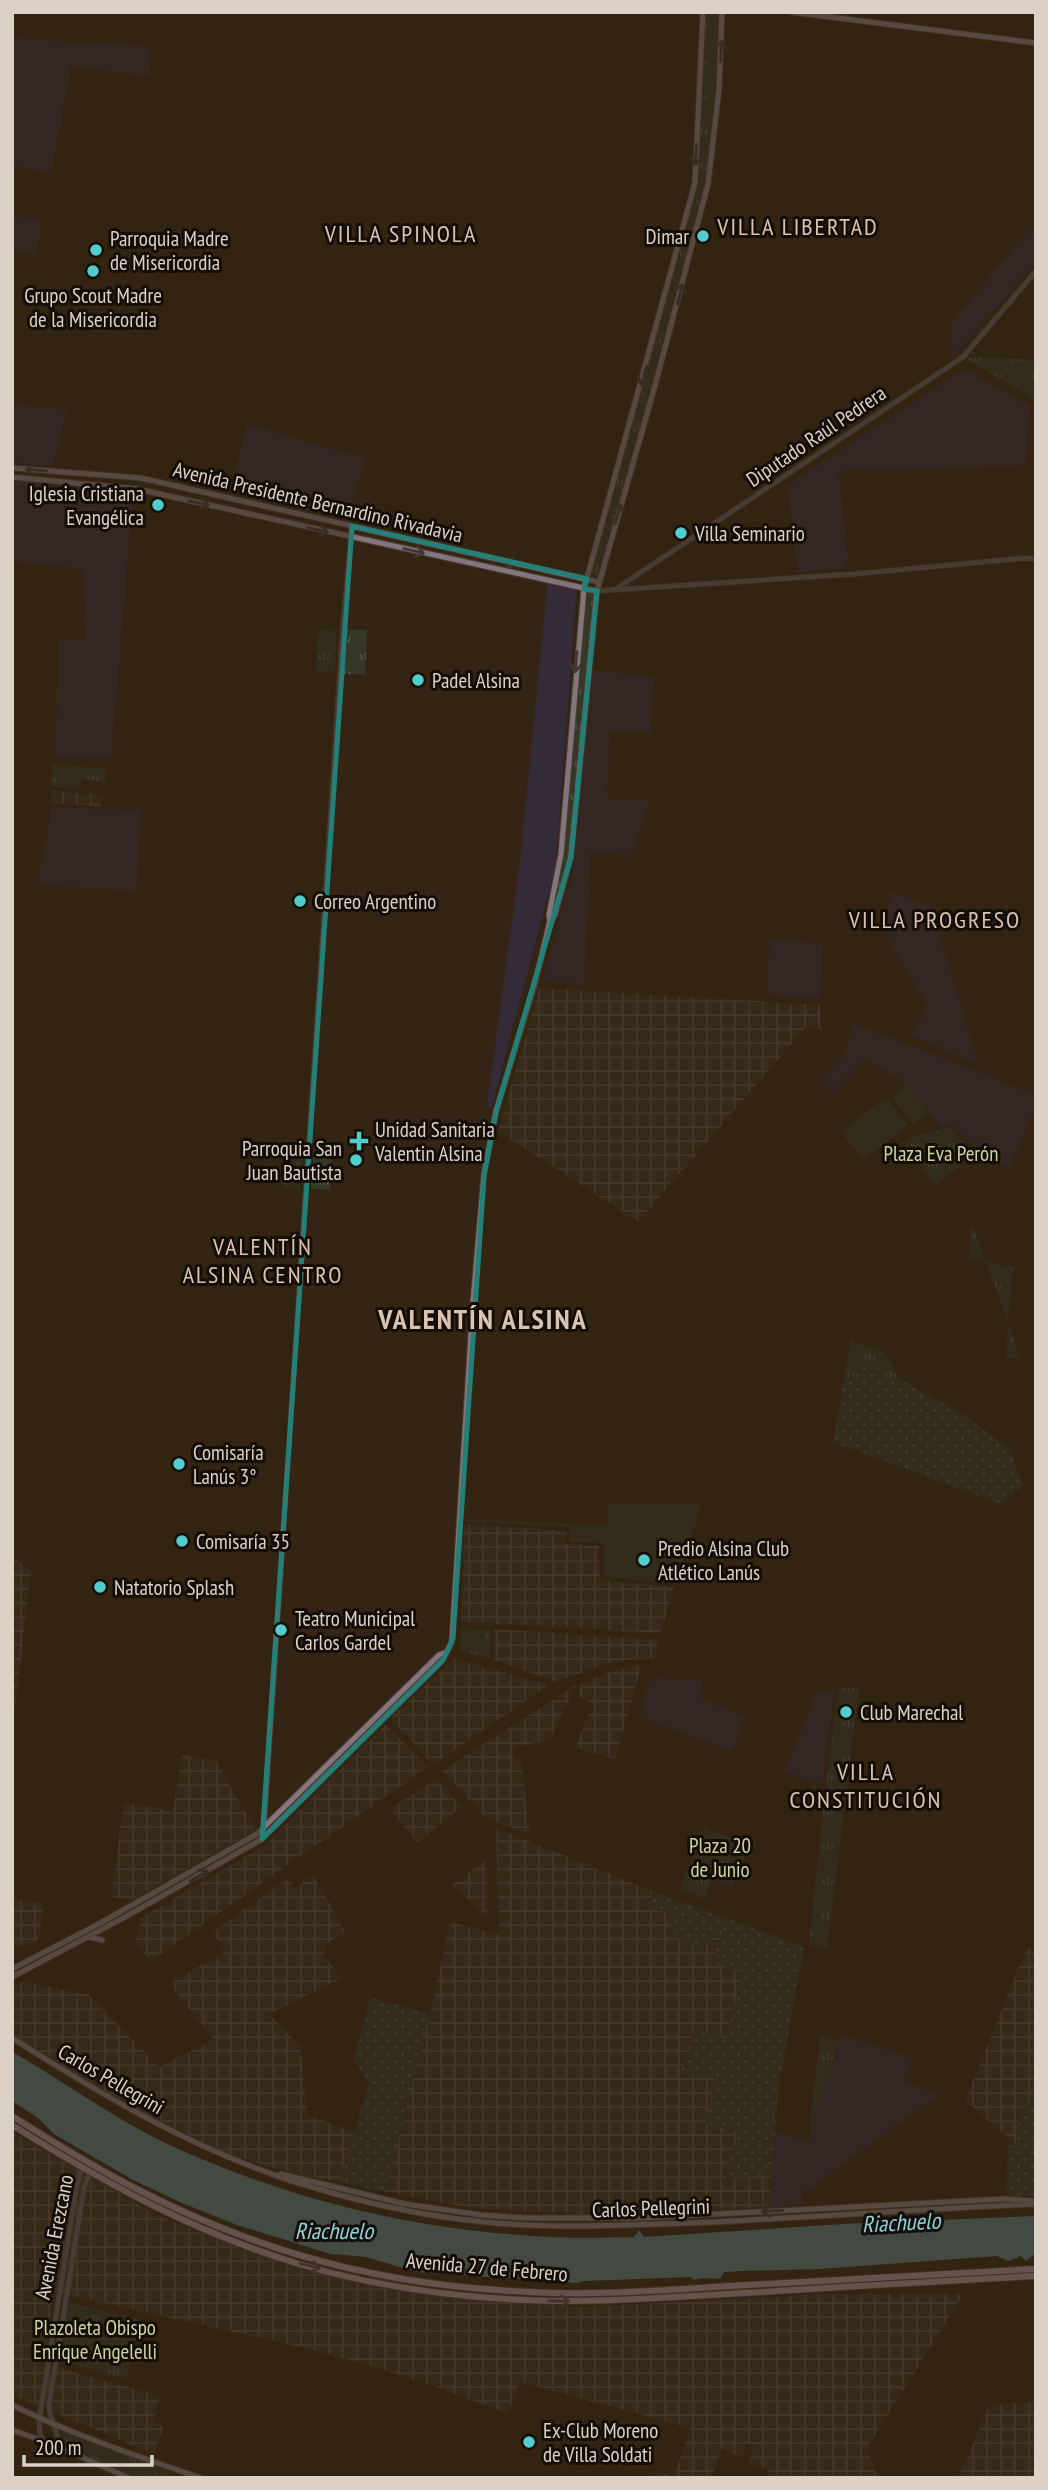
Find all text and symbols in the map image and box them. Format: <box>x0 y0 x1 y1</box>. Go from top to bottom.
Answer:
one-way arrow <box>714 40 727 63</box>
one-way arrow <box>690 143 703 166</box>
district label: VILLA LIBERTAD <box>716 211 879 242</box>
district label: VILLA SPINOLA <box>324 218 477 249</box>
place label: Dimar <box>646 223 689 250</box>
place label: Parroquia Madre de Misericordia <box>110 225 229 276</box>
marker: Dimar <box>695 228 711 244</box>
marker: Parroquia Madre de Misericordia <box>88 242 104 258</box>
marker: Grupo Scout Madre de la Misericordia <box>85 263 101 279</box>
place label: Grupo Scout Madre de la Misericordia <box>24 282 162 333</box>
one-way arrow <box>674 284 687 306</box>
one-way arrow <box>637 364 650 386</box>
street label: Diputado Raúl Pedrera <box>741 379 891 493</box>
street label: Avenida Presidente Bernardino Rivadavia <box>171 456 465 548</box>
one-way arrow <box>25 463 47 476</box>
place label: Iglesia Cristiana Evangélica <box>29 480 144 531</box>
marker: Iglesia Cristiana Evangélica <box>150 497 166 513</box>
one-way arrow <box>187 497 210 510</box>
one-way arrow <box>613 503 626 525</box>
place label: Villa Seminario <box>694 520 805 547</box>
one-way arrow <box>306 523 329 537</box>
marker: Villa Seminario <box>673 525 689 541</box>
one-way arrow <box>402 545 425 558</box>
one-way arrow <box>503 556 526 569</box>
one-way arrow <box>569 650 582 673</box>
place label: Padel Alsina <box>432 667 520 694</box>
marker: Padel Alsina <box>410 672 426 688</box>
one-way arrow <box>574 753 587 776</box>
place label: Correo Argentino <box>314 888 436 915</box>
marker: Correo Argentino <box>292 893 308 909</box>
district label: VILLA PROGRESO <box>848 904 1021 935</box>
place label: Unidad Sanitaria Valentin Alsina <box>374 1116 495 1167</box>
marker: Unidad Sanitaria Valentin Alsina <box>349 1131 369 1151</box>
place label: Parroquia San Juan Bautista <box>242 1135 342 1186</box>
park label: Plaza Eva Perón <box>884 1140 998 1167</box>
marker: Parroquia San Juan Bautista <box>348 1152 364 1168</box>
district label: VALENTÍN ALSINA CENTRO <box>183 1231 343 1290</box>
district label: VALENTÍN ALSINA <box>377 1300 588 1337</box>
place label: Comisaría Lanús 3° <box>193 1439 264 1490</box>
marker: Comisaría Lanús 3° <box>171 1456 187 1472</box>
place label: Comisaría 35 <box>196 1528 290 1555</box>
marker: Comisaría 35 <box>174 1533 190 1549</box>
place label: Predio Alsina Club Atlético Lanús <box>658 1535 789 1586</box>
marker: Predio Alsina Club Atlético Lanús <box>636 1552 652 1568</box>
place label: Natatorio Splash <box>114 1574 234 1601</box>
marker: Natatorio Splash <box>92 1579 108 1595</box>
place label: Teatro Municipal Carlos Gardel <box>295 1605 415 1656</box>
marker: Teatro Municipal Carlos Gardel <box>273 1622 289 1638</box>
place label: Club Marechal <box>860 1699 963 1726</box>
marker: Club Marechal <box>838 1704 854 1720</box>
district label: VILLA CONSTITUCIÓN <box>789 1756 943 1815</box>
park label: Plaza 20 de Junio <box>689 1832 751 1883</box>
one-way arrow <box>188 1869 208 1883</box>
street label: Carlos Pellegrini <box>53 2038 169 2120</box>
street label: Avenida Erezcano <box>29 2172 79 2302</box>
street label: Carlos Pellegrini <box>592 2192 710 2224</box>
one-way arrow <box>761 2204 784 2217</box>
water label: Riachuelo <box>861 2205 943 2239</box>
water label: Riachuelo <box>295 2216 375 2245</box>
street label: Avenida 27 de Febrero <box>405 2246 569 2288</box>
one-way arrow <box>299 2261 321 2274</box>
one-way arrow <box>547 2294 570 2308</box>
park label: Plazoleta Obispo Enrique Angelelli <box>33 2314 157 2365</box>
place label: Ex-Club Moreno de Villa Soldati <box>543 2417 658 2468</box>
scale bar <box>24 2424 152 2468</box>
text: 200 m <box>35 2434 81 2461</box>
marker: Ex-Club Moreno de Villa Soldati <box>521 2434 537 2450</box>

